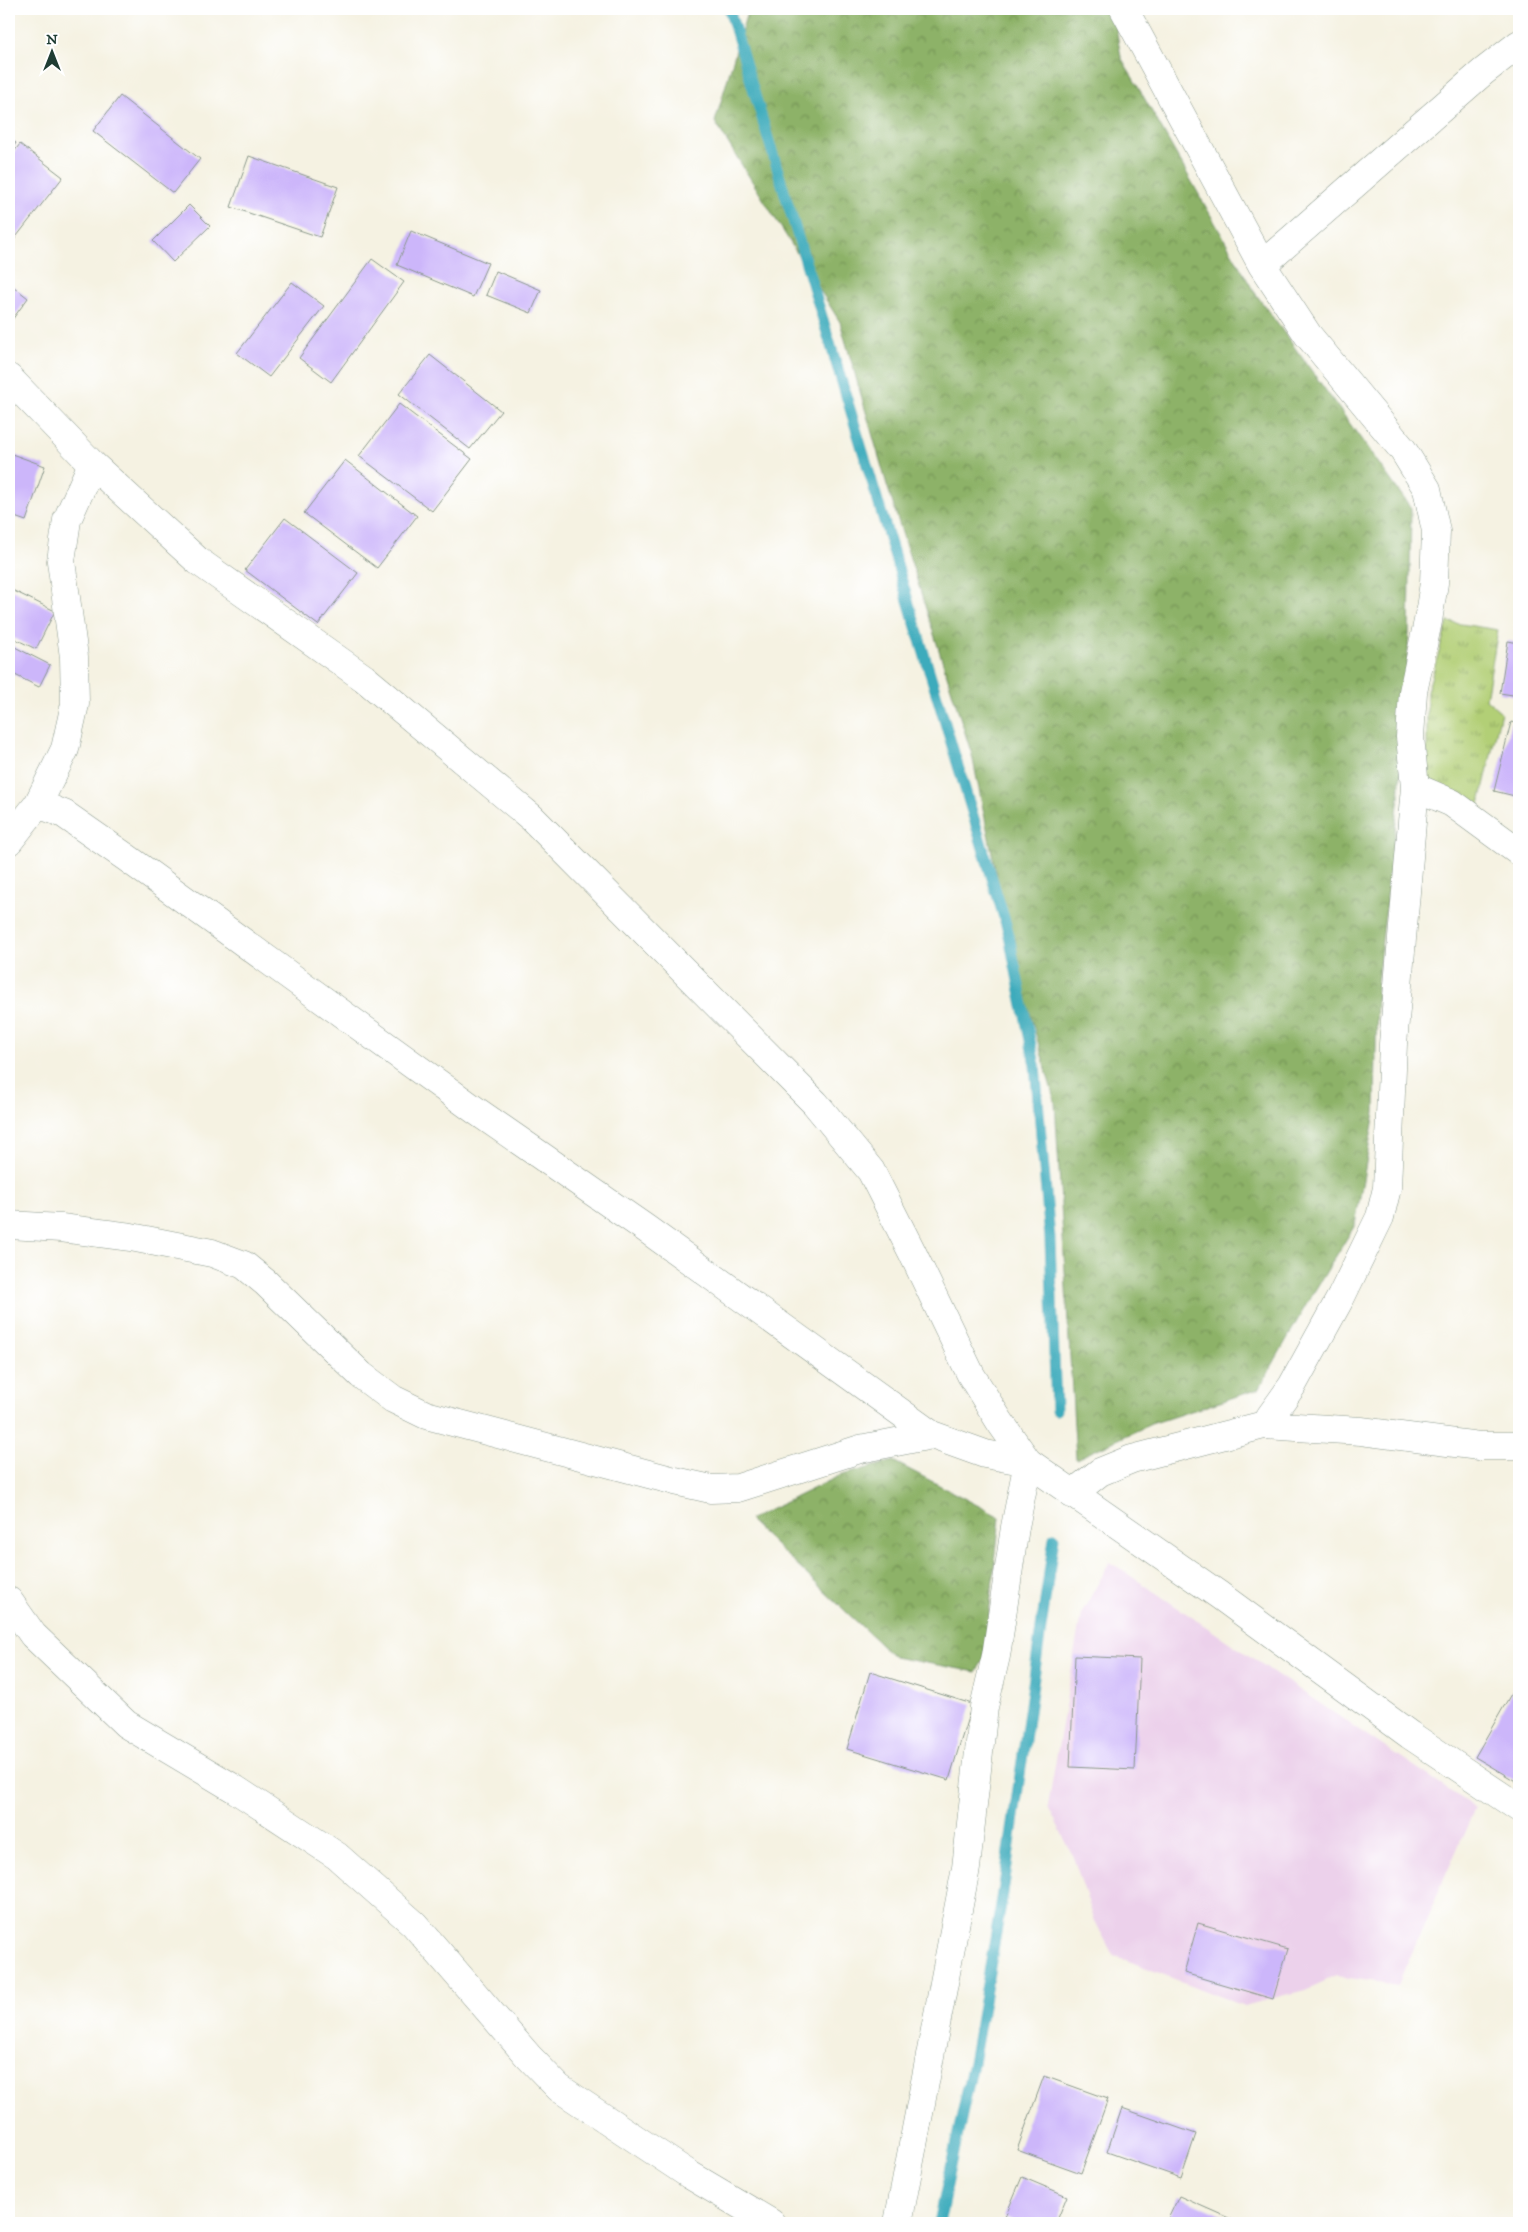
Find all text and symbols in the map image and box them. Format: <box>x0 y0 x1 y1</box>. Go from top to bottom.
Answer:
north arrow <box>28 28 78 78</box>
text: N <box>46 31 58 49</box>

